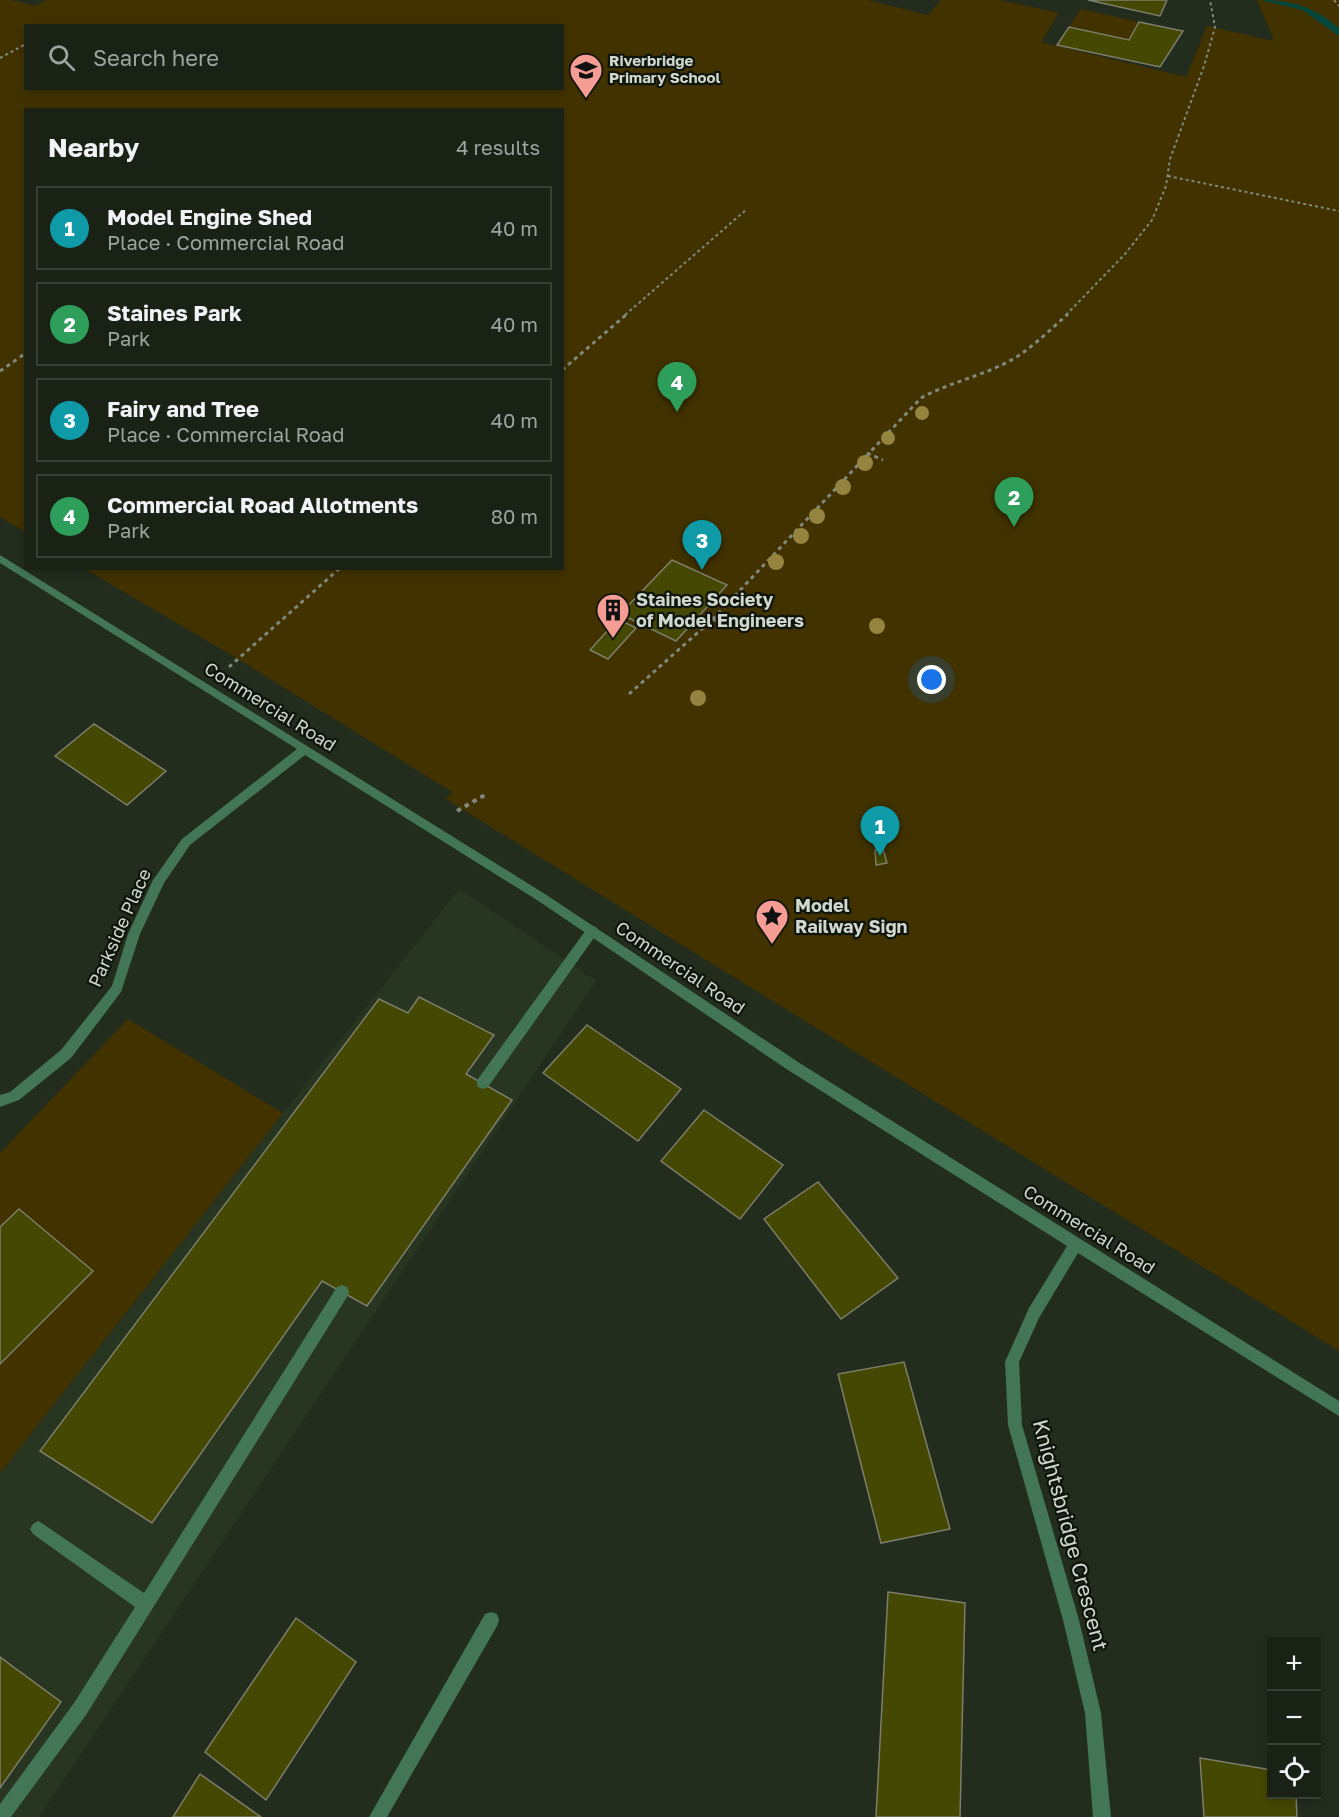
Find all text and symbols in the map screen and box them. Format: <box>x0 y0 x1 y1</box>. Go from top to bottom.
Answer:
search box <box>24 24 564 90</box>
icon: search <box>45 41 78 74</box>
text: Search here <box>93 44 219 71</box>
place label: Riverbridge Primary School <box>609 51 721 86</box>
school or university icon: Riverbridge Primary School <box>568 52 604 99</box>
text: Nearby <box>48 132 139 163</box>
text: 4 results <box>456 135 540 159</box>
text: Model Engine Shed <box>107 203 312 230</box>
text: 1 <box>64 216 75 240</box>
text: 40 m <box>491 216 538 240</box>
text: Place · Commercial Road <box>107 230 344 254</box>
text: Staines Park <box>107 299 242 326</box>
text: 2 <box>63 312 76 336</box>
text: 40 m <box>491 312 538 336</box>
text: Park <box>107 326 150 350</box>
pin: 4 <box>658 362 696 412</box>
text: Fairy and Tree <box>107 395 259 422</box>
text: 3 <box>63 408 76 432</box>
text: 40 m <box>491 408 538 432</box>
text: Place · Commercial Road <box>107 422 344 446</box>
pin: 2 <box>994 478 1034 527</box>
text: Commercial Road Allotments <box>107 491 418 518</box>
text: 4 <box>63 504 76 528</box>
text: 80 m <box>491 504 538 528</box>
text: Park <box>107 518 150 542</box>
pin: 3 <box>682 520 722 570</box>
place label: Staines Society of Model Engineers <box>636 588 804 631</box>
building icon: Staines Society of Model Engineers <box>595 592 631 639</box>
street label: Commercial Road <box>201 657 341 756</box>
your location <box>917 665 946 694</box>
pin: 1 <box>860 806 900 856</box>
street label: Parkside Place <box>83 865 155 990</box>
place label: Model Railway Sign <box>795 894 907 937</box>
place icon: Model Railway Sign <box>754 898 790 945</box>
street label: Commercial Road <box>612 916 749 1019</box>
street label: Commercial Road <box>1020 1180 1160 1279</box>
street label: Knightsbridge Crescent <box>1028 1416 1114 1653</box>
map controls <box>1267 1637 1321 1799</box>
button: + <box>1267 1637 1321 1691</box>
button: − <box>1267 1691 1321 1745</box>
button: locate <box>1267 1745 1321 1799</box>

